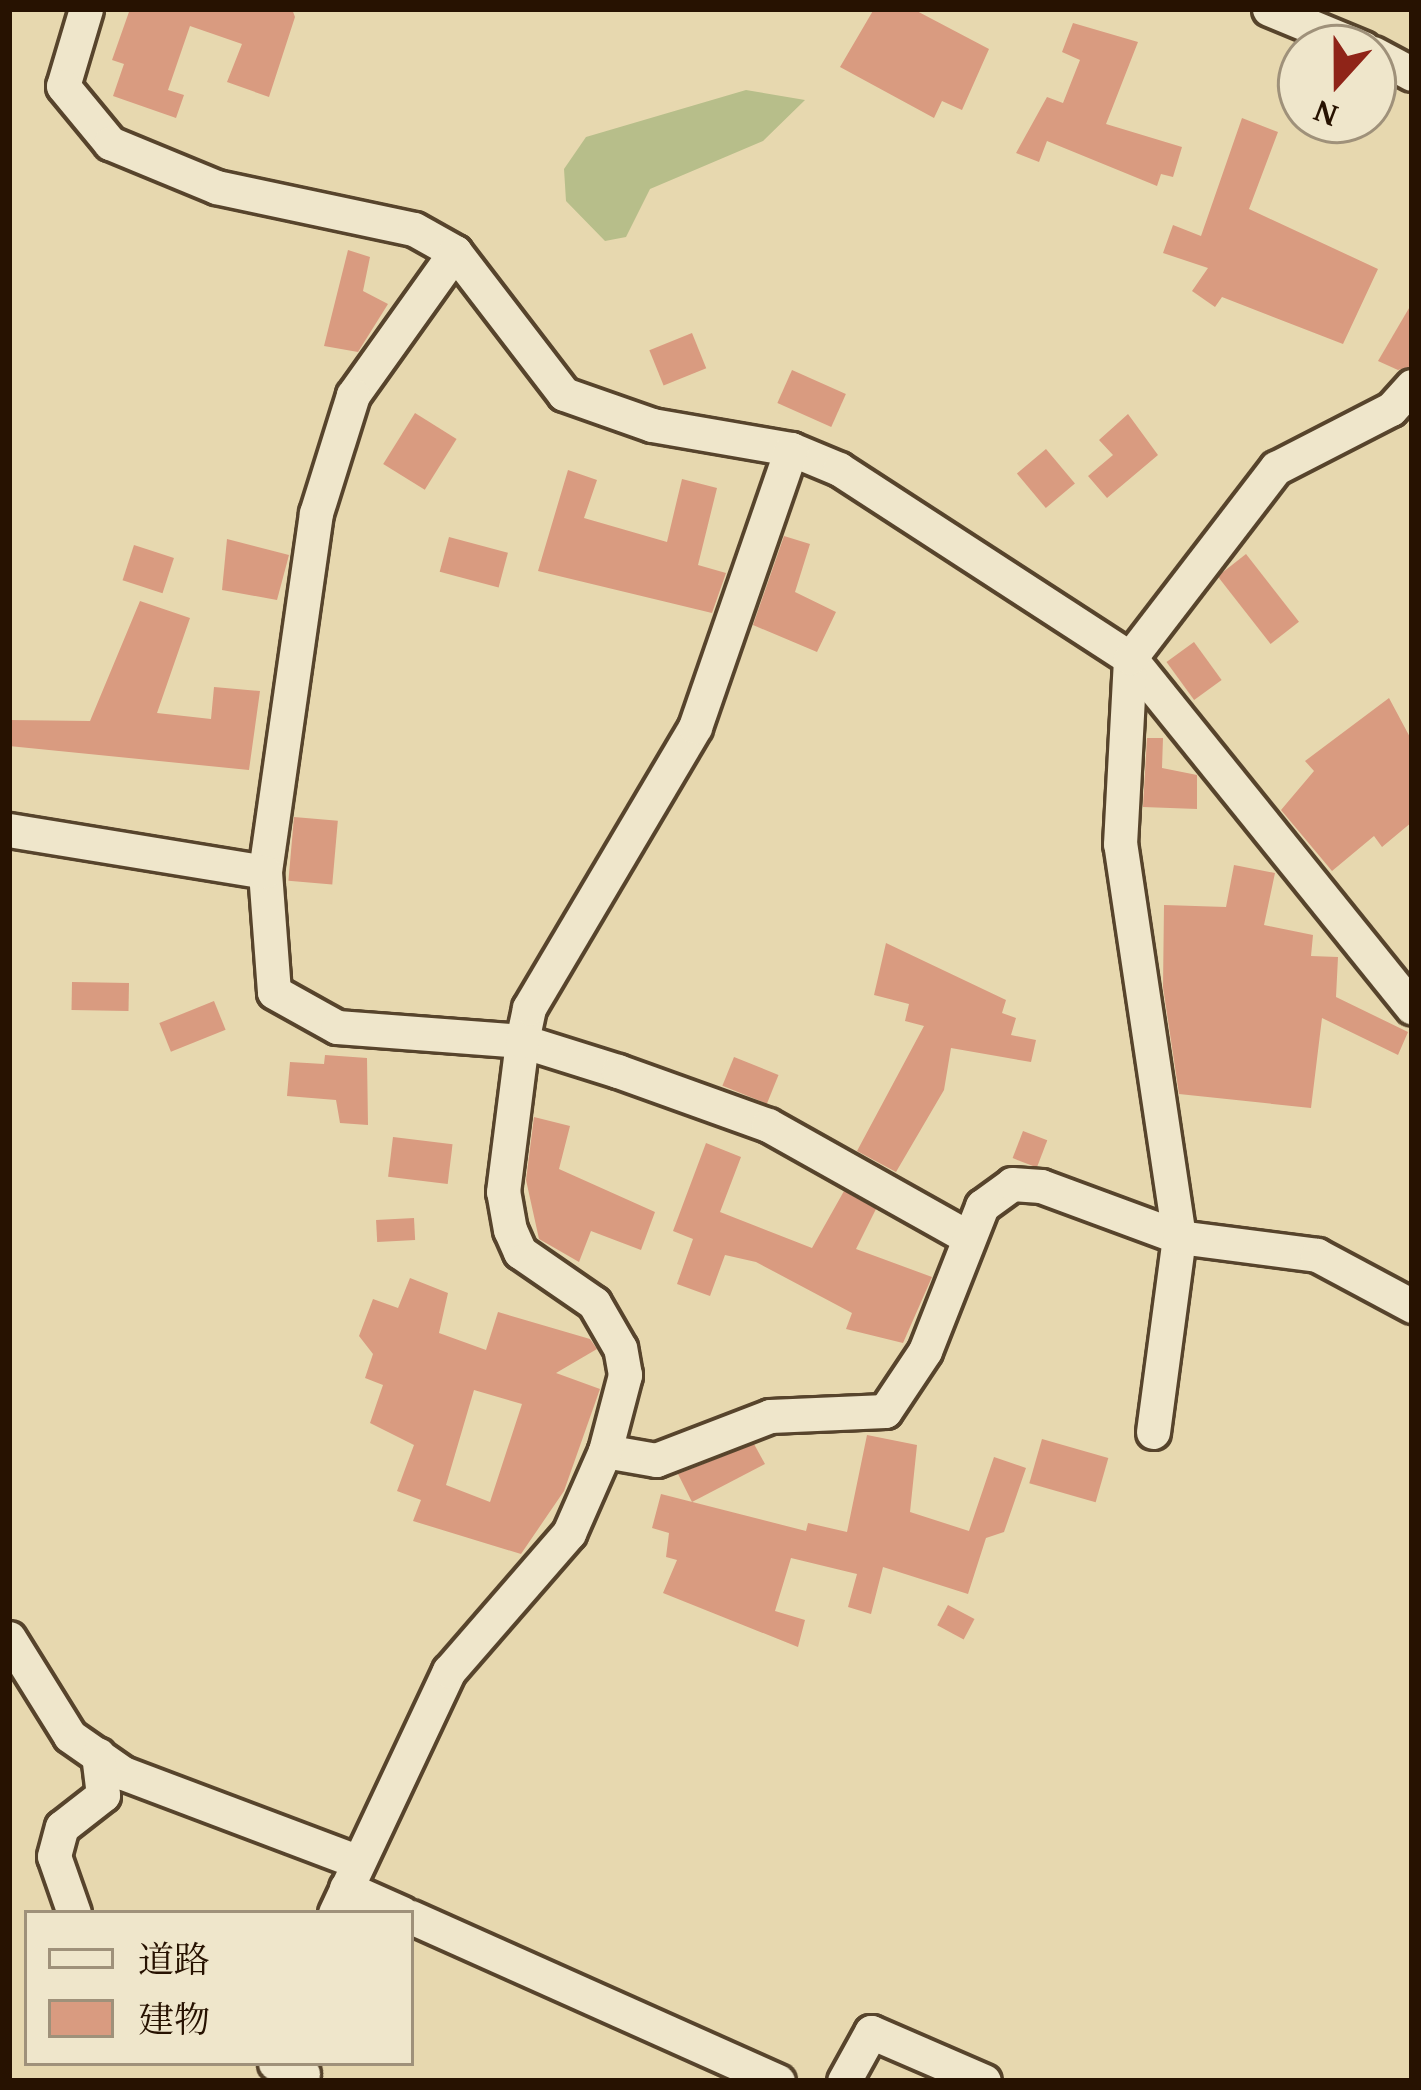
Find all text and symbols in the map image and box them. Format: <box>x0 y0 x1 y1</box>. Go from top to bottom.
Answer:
north arrow <box>1277 24 1397 144</box>
text: N <box>1306 88 1344 141</box>
legend <box>24 1910 414 2066</box>
text: 道路 <box>138 1932 210 1985</box>
text: 建物 <box>138 1992 210 2045</box>

